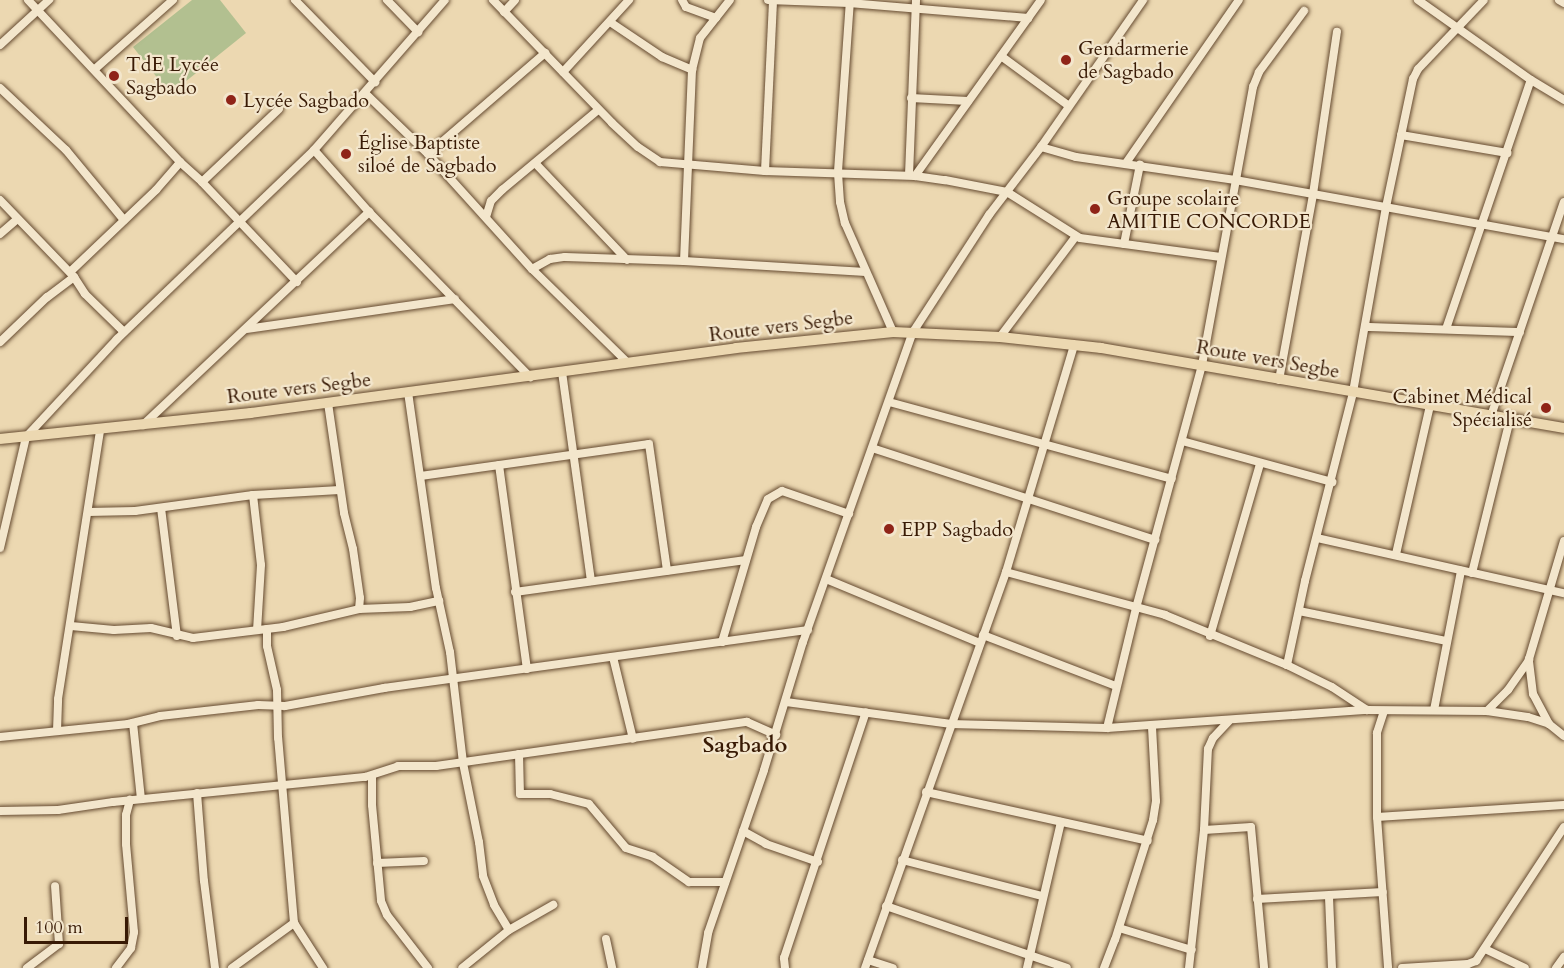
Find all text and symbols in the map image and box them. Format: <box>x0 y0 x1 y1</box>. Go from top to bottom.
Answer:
place label: Gendarmerie de Sagbado <box>1078 36 1189 83</box>
place label: TdE Lycée Sagbado <box>126 52 219 99</box>
marker: Gendarmerie de Sagbado <box>1059 53 1073 67</box>
marker: TdE Lycée Sagbado <box>107 69 121 83</box>
place label: Lycée Sagbado <box>243 88 369 112</box>
marker: Lycée Sagbado <box>224 93 238 107</box>
place label: Église Baptiste siloé de Sagbado <box>358 130 496 177</box>
marker: Église Baptiste siloé de Sagbado <box>339 147 353 161</box>
place label: Groupe scolaire AMITIE CONCORDE <box>1107 186 1311 233</box>
marker: Groupe scolaire AMITIE CONCORDE <box>1088 202 1102 216</box>
street label: Route vers Segbe <box>708 305 854 347</box>
street label: Route vers Segbe <box>1194 335 1342 383</box>
street label: Route vers Segbe <box>226 367 372 409</box>
place label: Cabinet Médical Spécialisé <box>1393 384 1532 431</box>
marker: Cabinet Médical Spécialisé <box>1537 399 1555 417</box>
place label: EPP Sagbado <box>901 517 1013 541</box>
marker: EPP Sagbado <box>882 522 896 536</box>
district label: Sagbado <box>703 733 787 759</box>
scale bar <box>27 905 130 943</box>
text: 100 m <box>35 915 83 940</box>

